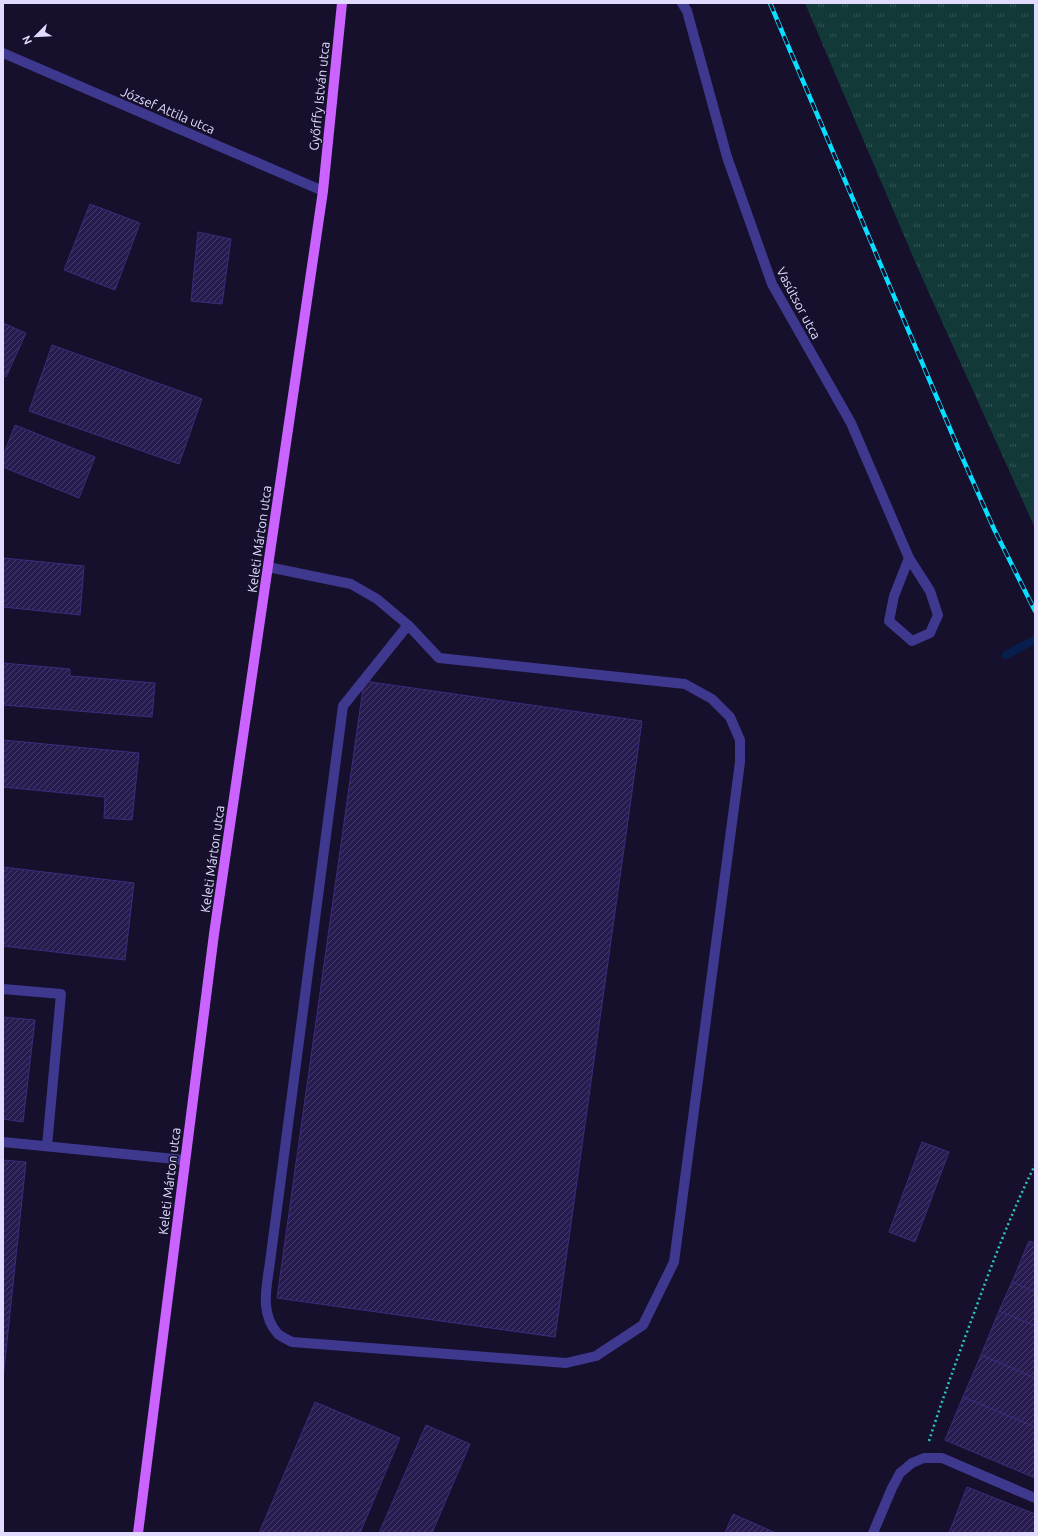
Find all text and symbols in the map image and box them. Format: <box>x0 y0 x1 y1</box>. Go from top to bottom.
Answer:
north arrow <box>16 16 56 56</box>
text: N <box>20 34 34 46</box>
street label: Győrffy István utca <box>306 41 332 151</box>
street label: József Attila utca <box>119 84 217 136</box>
street label: Vasútsor utca <box>774 265 824 341</box>
street label: Keleti Márton utca <box>245 485 273 593</box>
street label: Keleti Márton utca <box>198 805 226 913</box>
street label: Keleti Márton utca <box>155 1127 183 1235</box>

